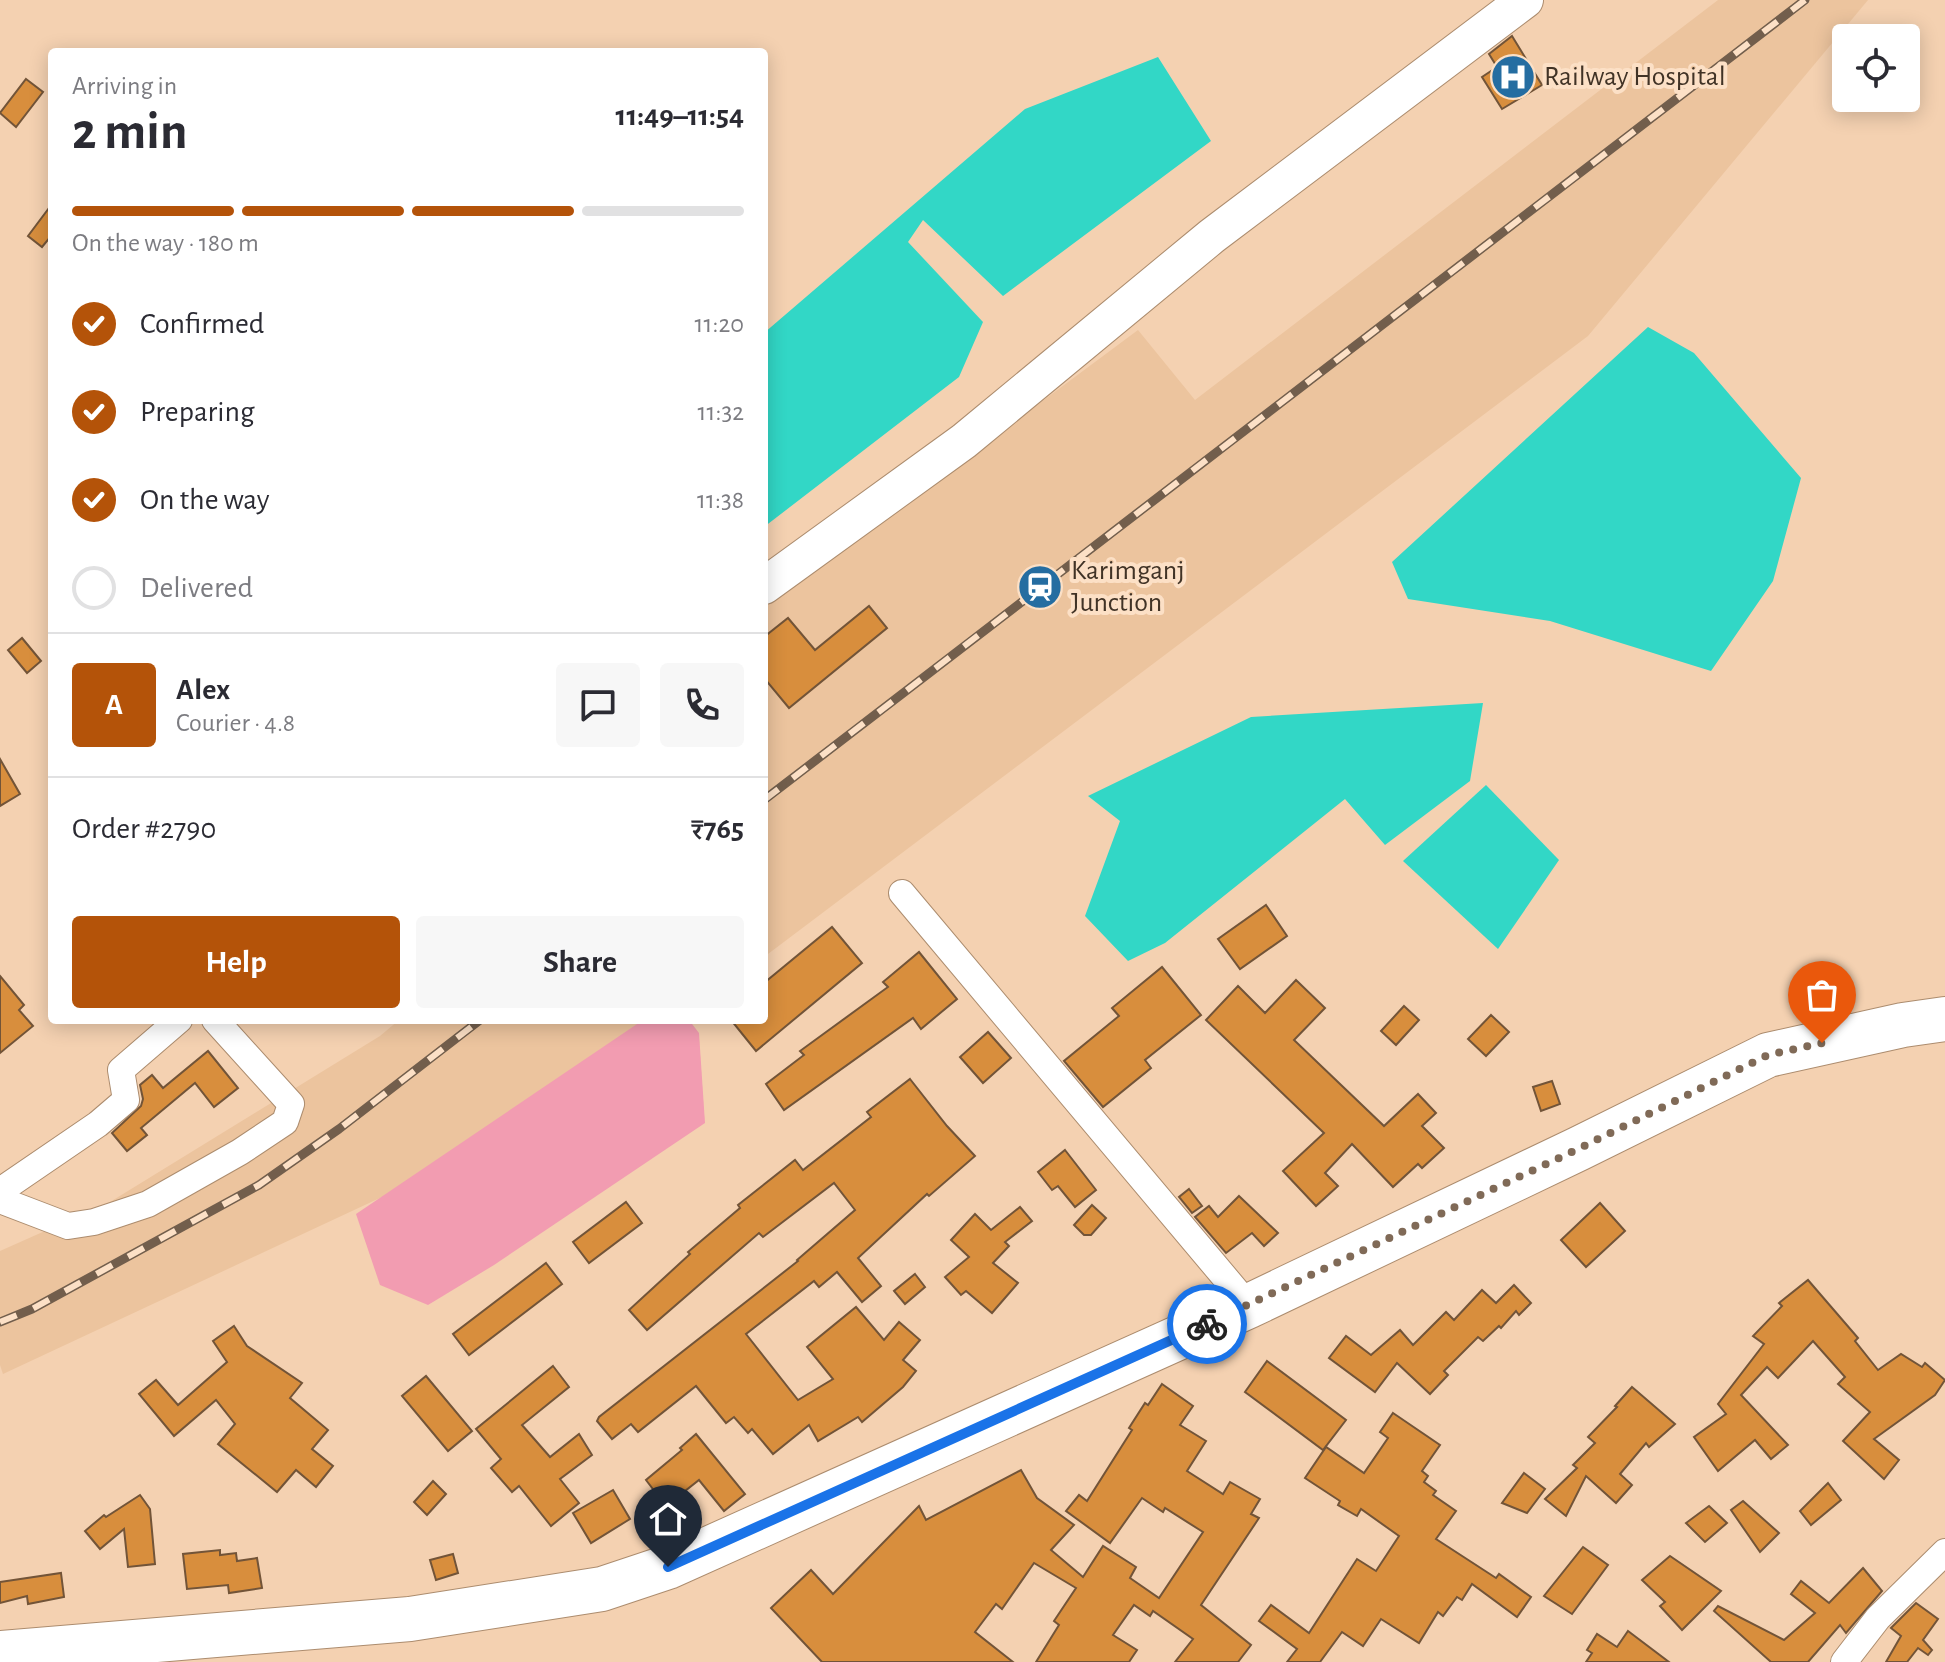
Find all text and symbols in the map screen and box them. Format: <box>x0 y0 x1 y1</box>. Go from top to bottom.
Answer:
map controls <box>1832 24 1920 112</box>
button: locate <box>1832 24 1920 112</box>
hospital icon: Railway Hospital <box>1489 53 1537 101</box>
place label: Railway Hospital <box>1544 63 1726 91</box>
text: Arriving in <box>72 73 177 99</box>
text: 11:49–11:54 <box>616 101 744 131</box>
text: 2 min <box>72 106 187 158</box>
text: On the way · 180 m <box>72 230 259 256</box>
icon: check <box>72 302 116 346</box>
text: Confirmed <box>140 309 264 339</box>
text: 11:20 <box>695 311 744 337</box>
icon: check <box>72 390 116 434</box>
text: Preparing <box>140 397 255 427</box>
text: 11:32 <box>698 399 744 425</box>
icon: check <box>72 478 116 522</box>
text: On the way <box>140 485 269 515</box>
text: 11:38 <box>697 487 744 513</box>
place label: Karimganj Junction <box>1071 557 1185 617</box>
station icon: Karimganj Junction <box>1016 563 1064 611</box>
text: Delivered <box>140 573 253 603</box>
button: chat <box>556 663 640 747</box>
button: phone <box>660 663 744 747</box>
text: Alex <box>176 675 230 705</box>
text: A <box>105 690 123 720</box>
text: Courier · 4.8 <box>176 710 295 736</box>
text: Order #2790 <box>72 814 216 844</box>
text: ₹765 <box>691 814 744 844</box>
button: Help <box>72 916 400 1008</box>
button: Share <box>416 916 744 1008</box>
pin <box>1788 961 1856 1043</box>
icon: bag <box>1800 973 1844 1017</box>
courier <box>1167 1284 1247 1364</box>
icon: bike <box>1185 1302 1229 1346</box>
pin <box>634 1485 702 1567</box>
icon: home <box>646 1497 690 1541</box>

